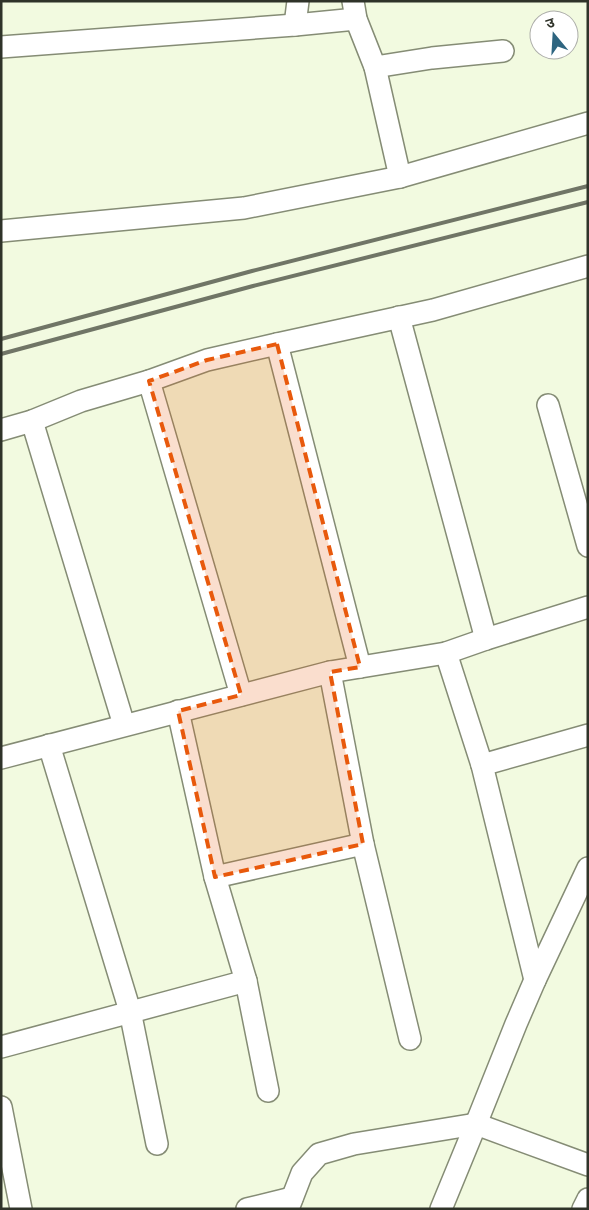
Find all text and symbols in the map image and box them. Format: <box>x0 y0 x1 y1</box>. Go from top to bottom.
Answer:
north arrow <box>529 10 579 60</box>
text: उ <box>544 14 557 32</box>

